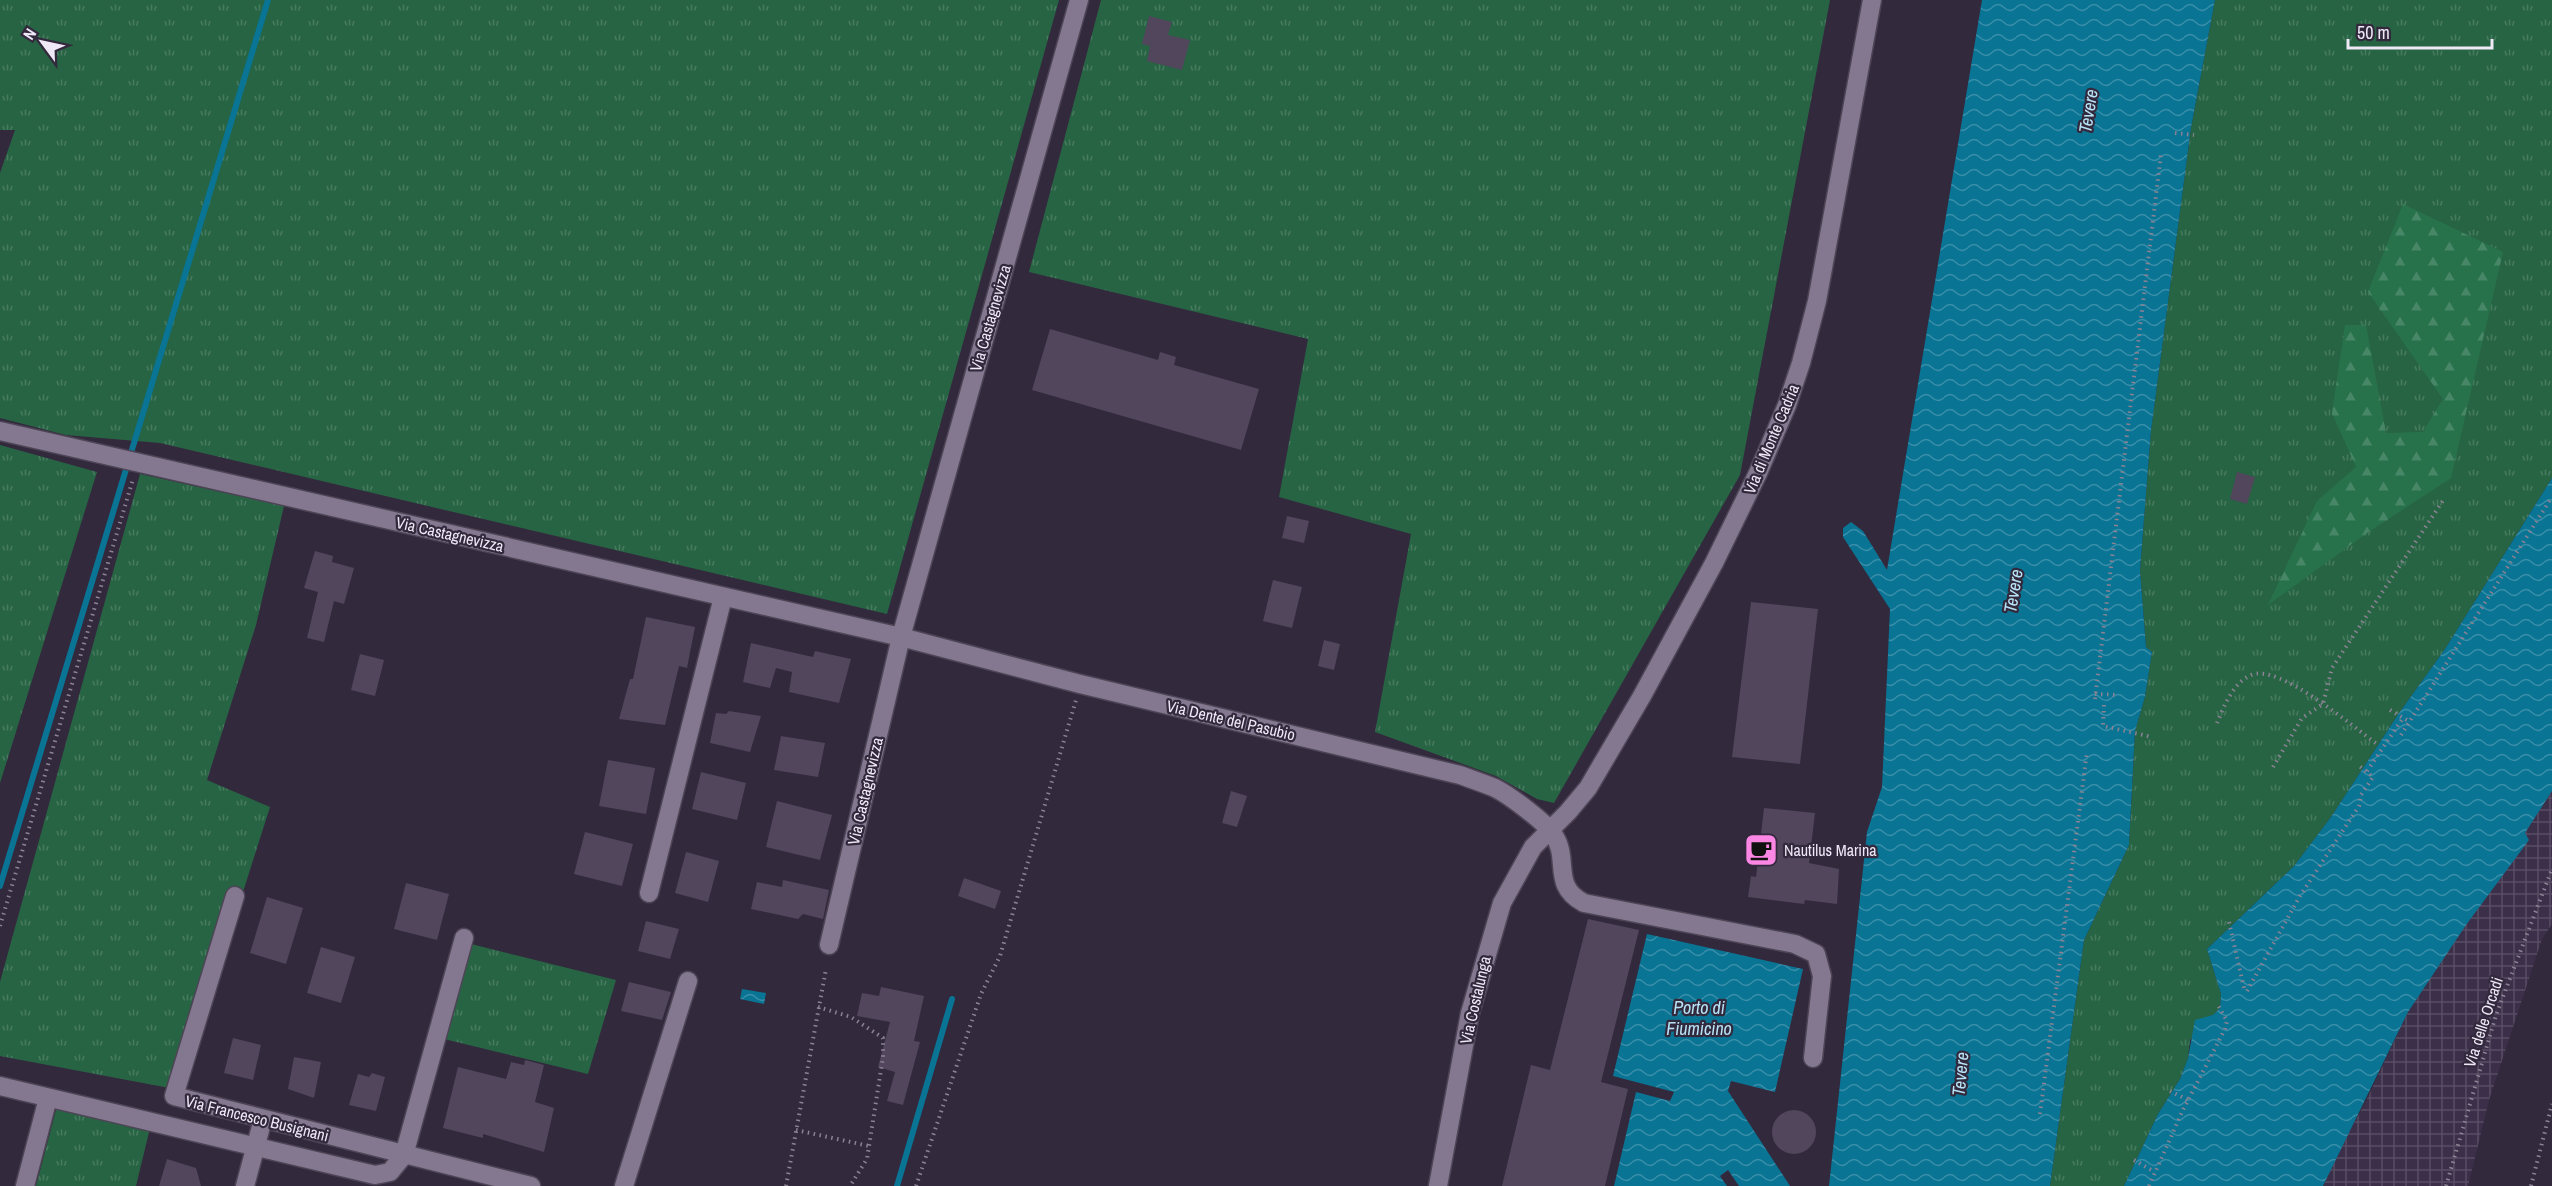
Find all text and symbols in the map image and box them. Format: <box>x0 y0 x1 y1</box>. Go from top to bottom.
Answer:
north arrow <box>12 12 72 72</box>
scale bar <box>2348 12 2492 50</box>
text: 50 m <box>2357 20 2390 45</box>
text: N <box>18 24 41 44</box>
water label: Tevere <box>2072 87 2104 135</box>
street label: Via Castagnevizza <box>964 261 1016 374</box>
street label: Via di Monte Cadria <box>1738 380 1804 497</box>
street label: Via Castagnevizza <box>394 511 507 557</box>
water label: Tevere <box>1997 567 2029 615</box>
street label: Via Dente del Pasubio <box>1165 695 1297 745</box>
street label: Via Castagnevizza <box>842 734 888 847</box>
cafe icon: Nautilus Marina <box>1743 832 1779 868</box>
place label: Nautilus Marina <box>1784 839 1877 861</box>
street label: Via Costalunga <box>1454 953 1496 1046</box>
street label: Via delle Orcadi <box>2458 974 2508 1070</box>
water label: Porto di Fiumicino <box>1666 995 1732 1041</box>
water label: Tevere <box>1946 1051 1974 1097</box>
street label: Via Francesco Busignani <box>183 1090 331 1146</box>

